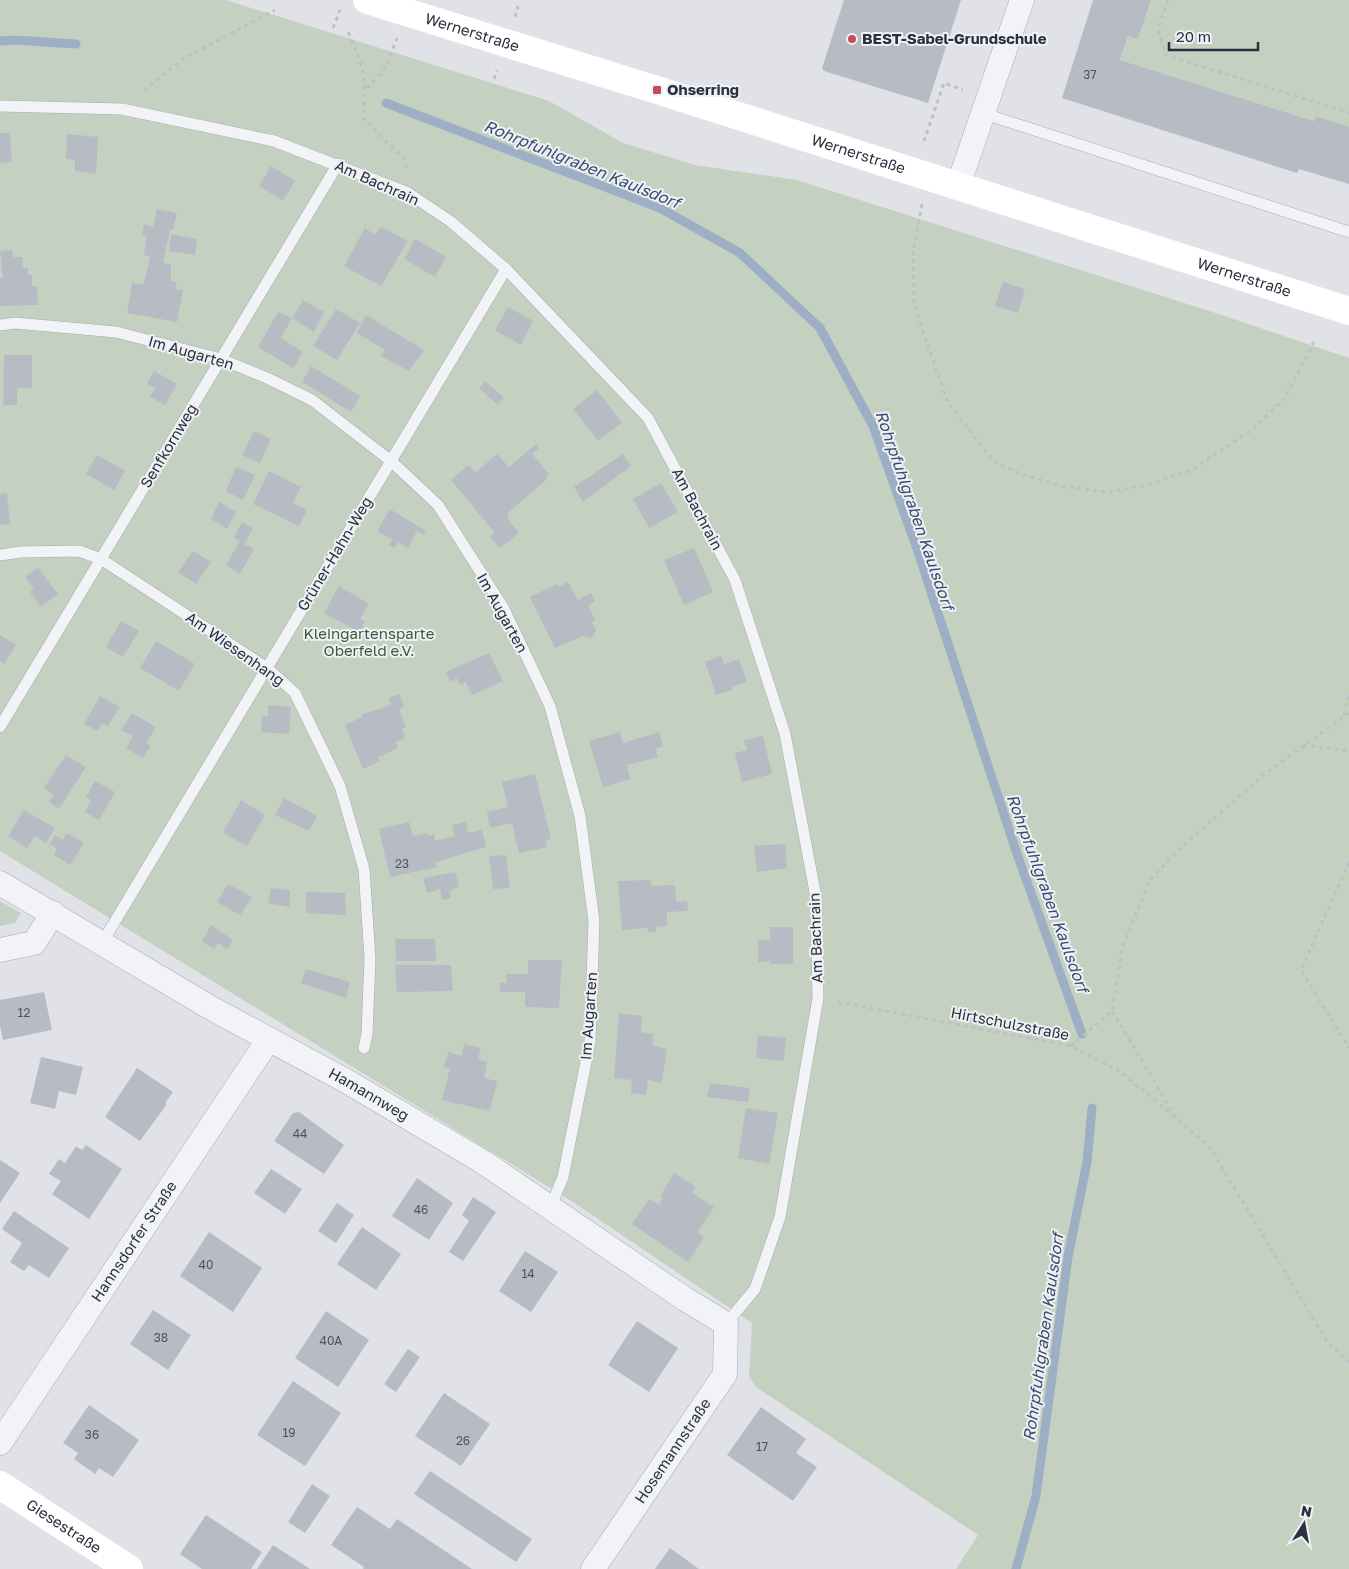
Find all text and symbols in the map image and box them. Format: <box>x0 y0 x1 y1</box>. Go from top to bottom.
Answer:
street label: Wernerstraße <box>423 9 522 55</box>
scale bar <box>1169 20 1258 52</box>
text: 20 m <box>1176 27 1211 45</box>
place label: BEST-Sabel-Grundschule <box>862 29 1047 47</box>
marker: BEST-Sabel-Grundschule <box>846 33 858 45</box>
house number: 37 <box>1083 67 1097 82</box>
place label: Ohserring <box>667 80 739 98</box>
marker: Ohserring <box>651 84 663 96</box>
water label: Rohrpfuhlgraben Kaulsdorf <box>481 116 686 214</box>
street label: Wernerstraße <box>809 130 908 177</box>
street label: Am Bachrain <box>332 155 422 209</box>
street label: Wernerstraße <box>1195 253 1294 300</box>
street label: Im Augarten <box>146 331 236 373</box>
street label: Senfkornweg <box>136 400 200 491</box>
water label: Rohrpfuhlgraben Kaulsdorf <box>871 408 960 615</box>
street label: Am Bachrain <box>669 464 727 553</box>
street label: Grüner-Hahn-Weg <box>293 493 375 614</box>
street label: Im Augarten <box>474 570 532 656</box>
street label: Am Wiesenhang <box>183 607 288 689</box>
park label: Kleingartensparte Oberfeld e.V. <box>303 624 435 659</box>
water label: Rohrpfuhlgraben Kaulsdorf <box>1003 791 1094 998</box>
house number: 23 <box>395 856 409 871</box>
street label: Am Bachrain <box>804 893 826 984</box>
street label: Im Augarten <box>576 971 600 1061</box>
street label: Hirtschulzstraße <box>950 1003 1071 1043</box>
house number: 12 <box>18 1005 30 1020</box>
street label: Hamannweg <box>326 1063 412 1124</box>
house number: 44 <box>293 1126 307 1141</box>
street label: Hannsdorfer Straße <box>87 1177 180 1305</box>
house number: 46 <box>414 1202 428 1217</box>
water label: Rohrpfuhlgraben Kaulsdorf <box>1019 1229 1068 1442</box>
house number: 40 <box>199 1257 213 1272</box>
house number: 14 <box>521 1266 535 1281</box>
house number: 38 <box>154 1330 168 1345</box>
house number: 40A <box>320 1333 342 1348</box>
street label: Hosemannstraße <box>630 1394 714 1506</box>
house number: 19 <box>282 1425 296 1440</box>
house number: 36 <box>85 1427 99 1442</box>
house number: 26 <box>456 1433 470 1448</box>
house number: 17 <box>756 1439 768 1454</box>
street label: Giesestraße <box>23 1495 105 1557</box>
north arrow <box>1279 1499 1329 1549</box>
text: N <box>1300 1501 1313 1520</box>

